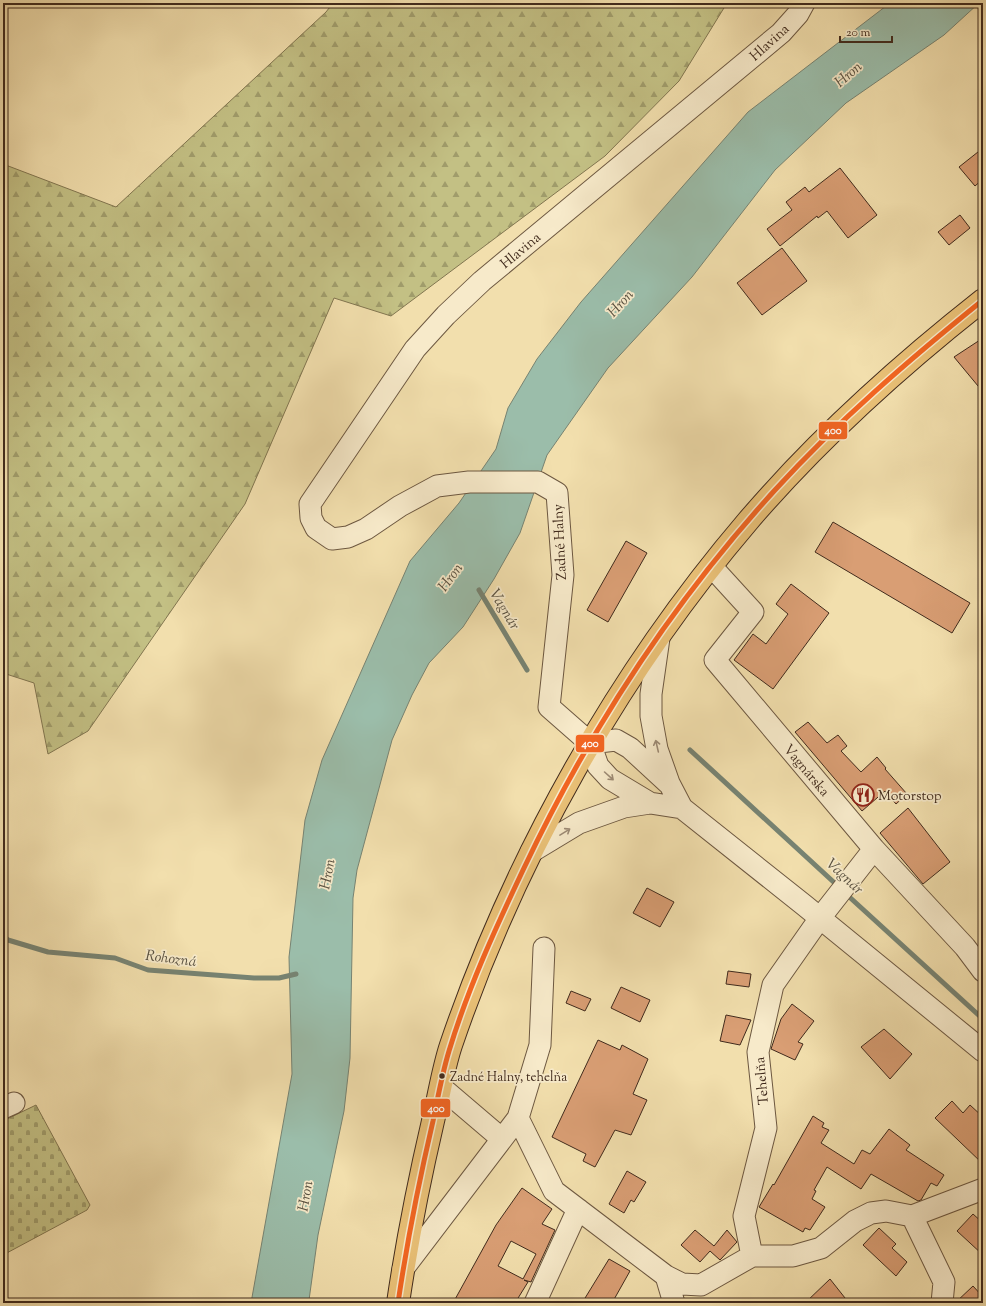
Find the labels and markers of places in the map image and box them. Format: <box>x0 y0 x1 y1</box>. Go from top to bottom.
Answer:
restaurant icon: Motorstop <box>850 782 876 808</box>
place label: Motorstop <box>878 787 942 807</box>
place label: Zadné Halny, tehelňa <box>450 1069 567 1087</box>
marker: Zadné Halny, tehelňa <box>437 1071 447 1081</box>

